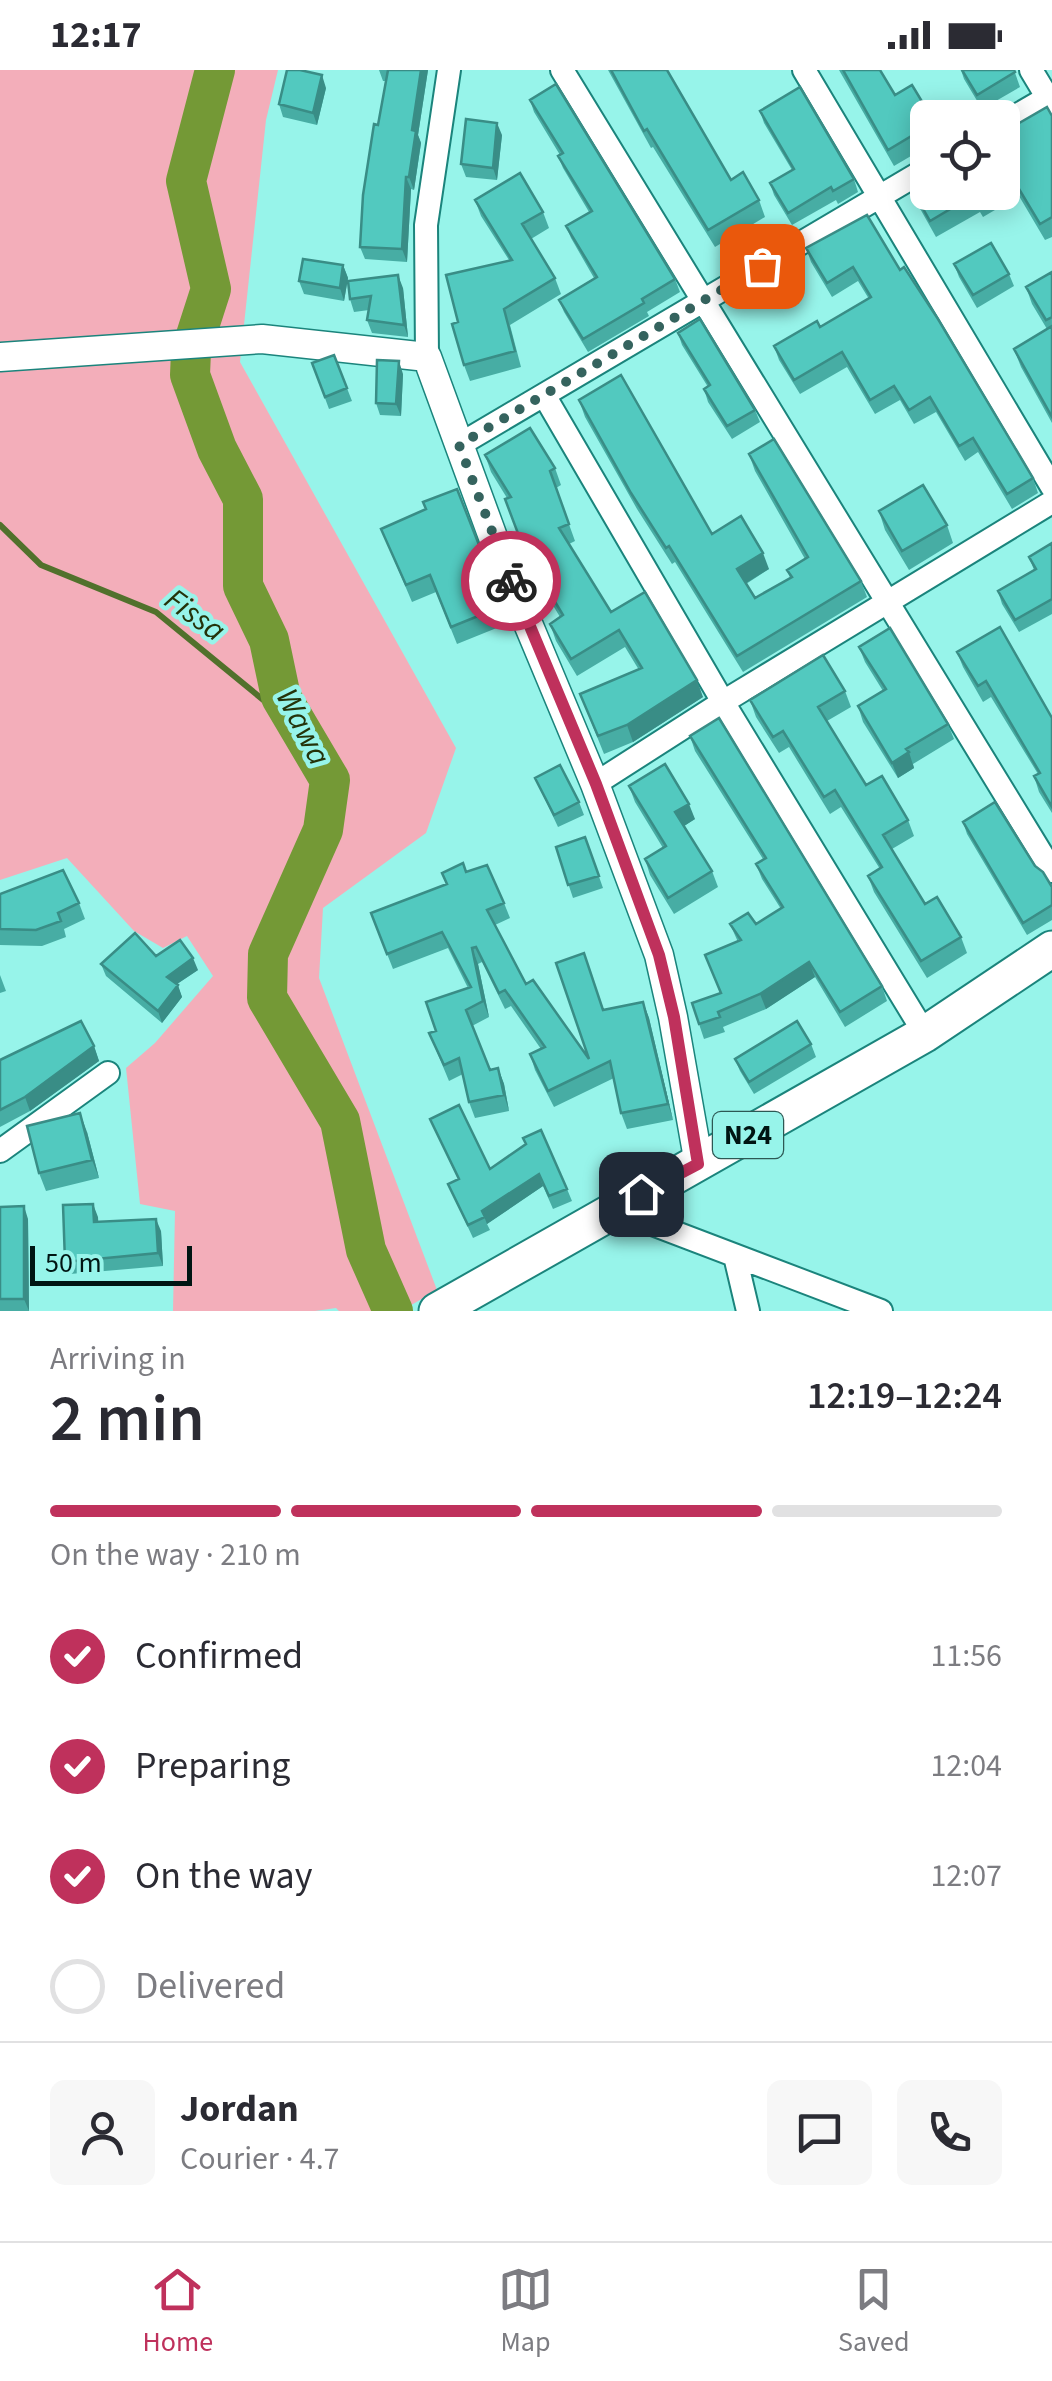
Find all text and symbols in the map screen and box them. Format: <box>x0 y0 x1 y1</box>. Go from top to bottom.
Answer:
text: 12:17 <box>50 8 142 62</box>
map controls <box>910 100 1020 210</box>
button: locate <box>910 100 1020 210</box>
pin <box>720 224 805 309</box>
icon: bag <box>735 239 790 294</box>
courier <box>461 531 561 631</box>
icon: bike <box>484 554 539 609</box>
water label: Fissa <box>155 577 235 653</box>
water label: Wawa <box>264 681 342 773</box>
road number: N24 <box>713 1112 783 1158</box>
pin <box>599 1152 684 1237</box>
icon: home <box>614 1167 669 1222</box>
scale bar <box>30 1241 192 1286</box>
text: 50 m <box>45 1243 102 1283</box>
text: Arriving in <box>50 1336 186 1382</box>
text: 12:19–12:24 <box>807 1369 1002 1423</box>
text: 2 min <box>50 1373 205 1466</box>
text: On the way · 210 m <box>50 1532 301 1578</box>
icon: check <box>50 1629 105 1684</box>
text: Confirmed <box>135 1629 303 1683</box>
text: 11:56 <box>930 1633 1002 1679</box>
icon: check <box>50 1739 105 1794</box>
text: Preparing <box>135 1739 290 1793</box>
text: 12:04 <box>930 1743 1002 1789</box>
icon: check <box>50 1849 105 1904</box>
text: On the way <box>135 1849 312 1903</box>
text: 12:07 <box>930 1853 1002 1899</box>
text: Delivered <box>135 1959 285 2013</box>
button: person <box>50 2080 155 2185</box>
button: chat <box>767 2080 872 2185</box>
button: phone <box>897 2080 1002 2185</box>
text: Jordan <box>180 2082 299 2136</box>
text: Courier · 4.7 <box>180 2136 340 2182</box>
tab: Home <box>142 2262 213 2362</box>
tab: Map <box>498 2262 553 2362</box>
tab: Saved <box>838 2262 909 2362</box>

